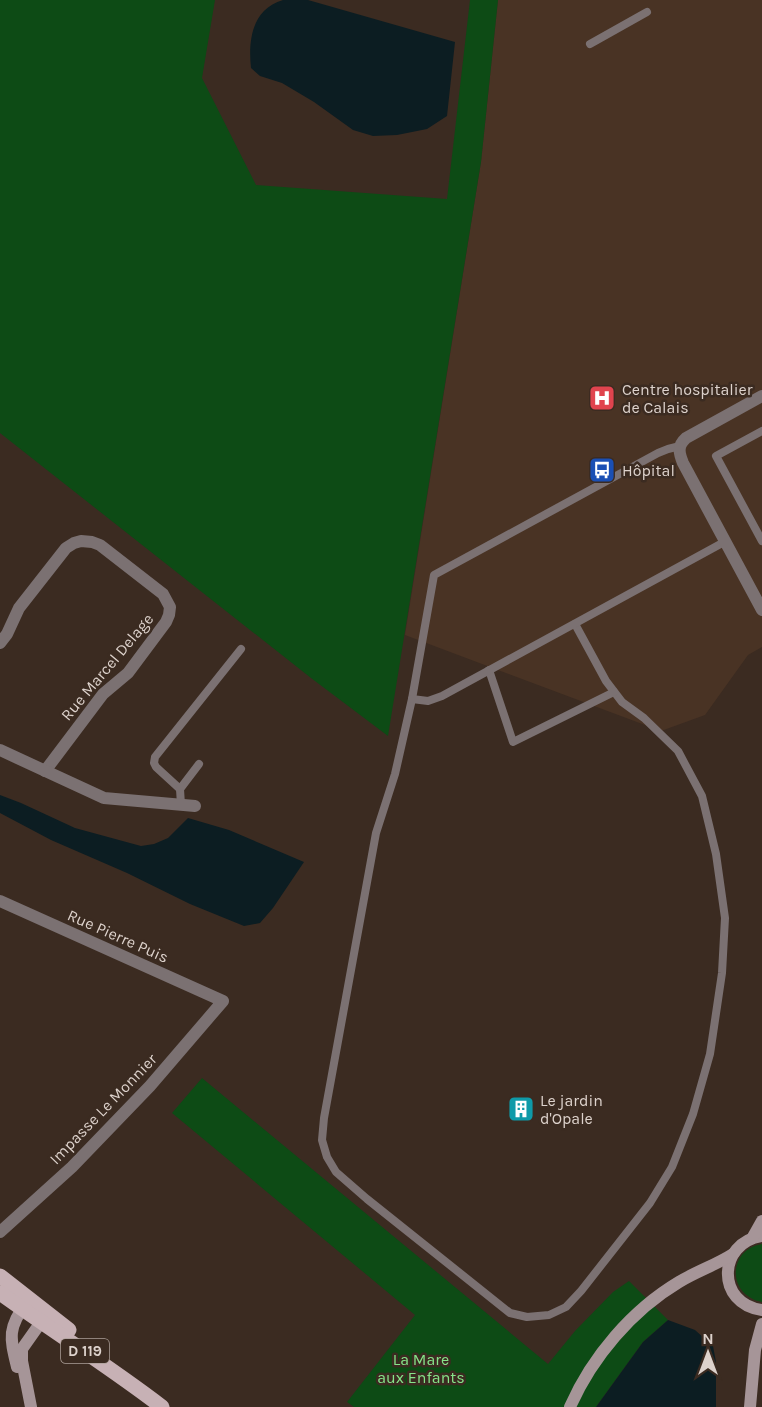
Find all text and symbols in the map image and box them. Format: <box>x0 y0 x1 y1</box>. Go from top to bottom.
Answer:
place label: Centre hospitalier de Calais <box>622 380 753 417</box>
hospital icon: Centre hospitalier de Calais <box>587 383 617 413</box>
bus stop icon: Hôpital <box>587 455 617 485</box>
place label: Hôpital <box>622 461 675 480</box>
street label: Rue Marcel Delage <box>57 610 157 724</box>
street label: Rue Pierre Puis <box>65 905 171 967</box>
street label: Impasse Le Monnier <box>45 1050 161 1168</box>
place label: Le jardin d'Opale <box>540 1091 603 1128</box>
building icon: Le jardin d'Opale <box>506 1094 536 1124</box>
north arrow <box>678 1323 738 1383</box>
text: N <box>702 1329 714 1348</box>
road number: D 119 <box>61 1339 109 1363</box>
park label: La Mare aux Enfants <box>377 1350 465 1387</box>

